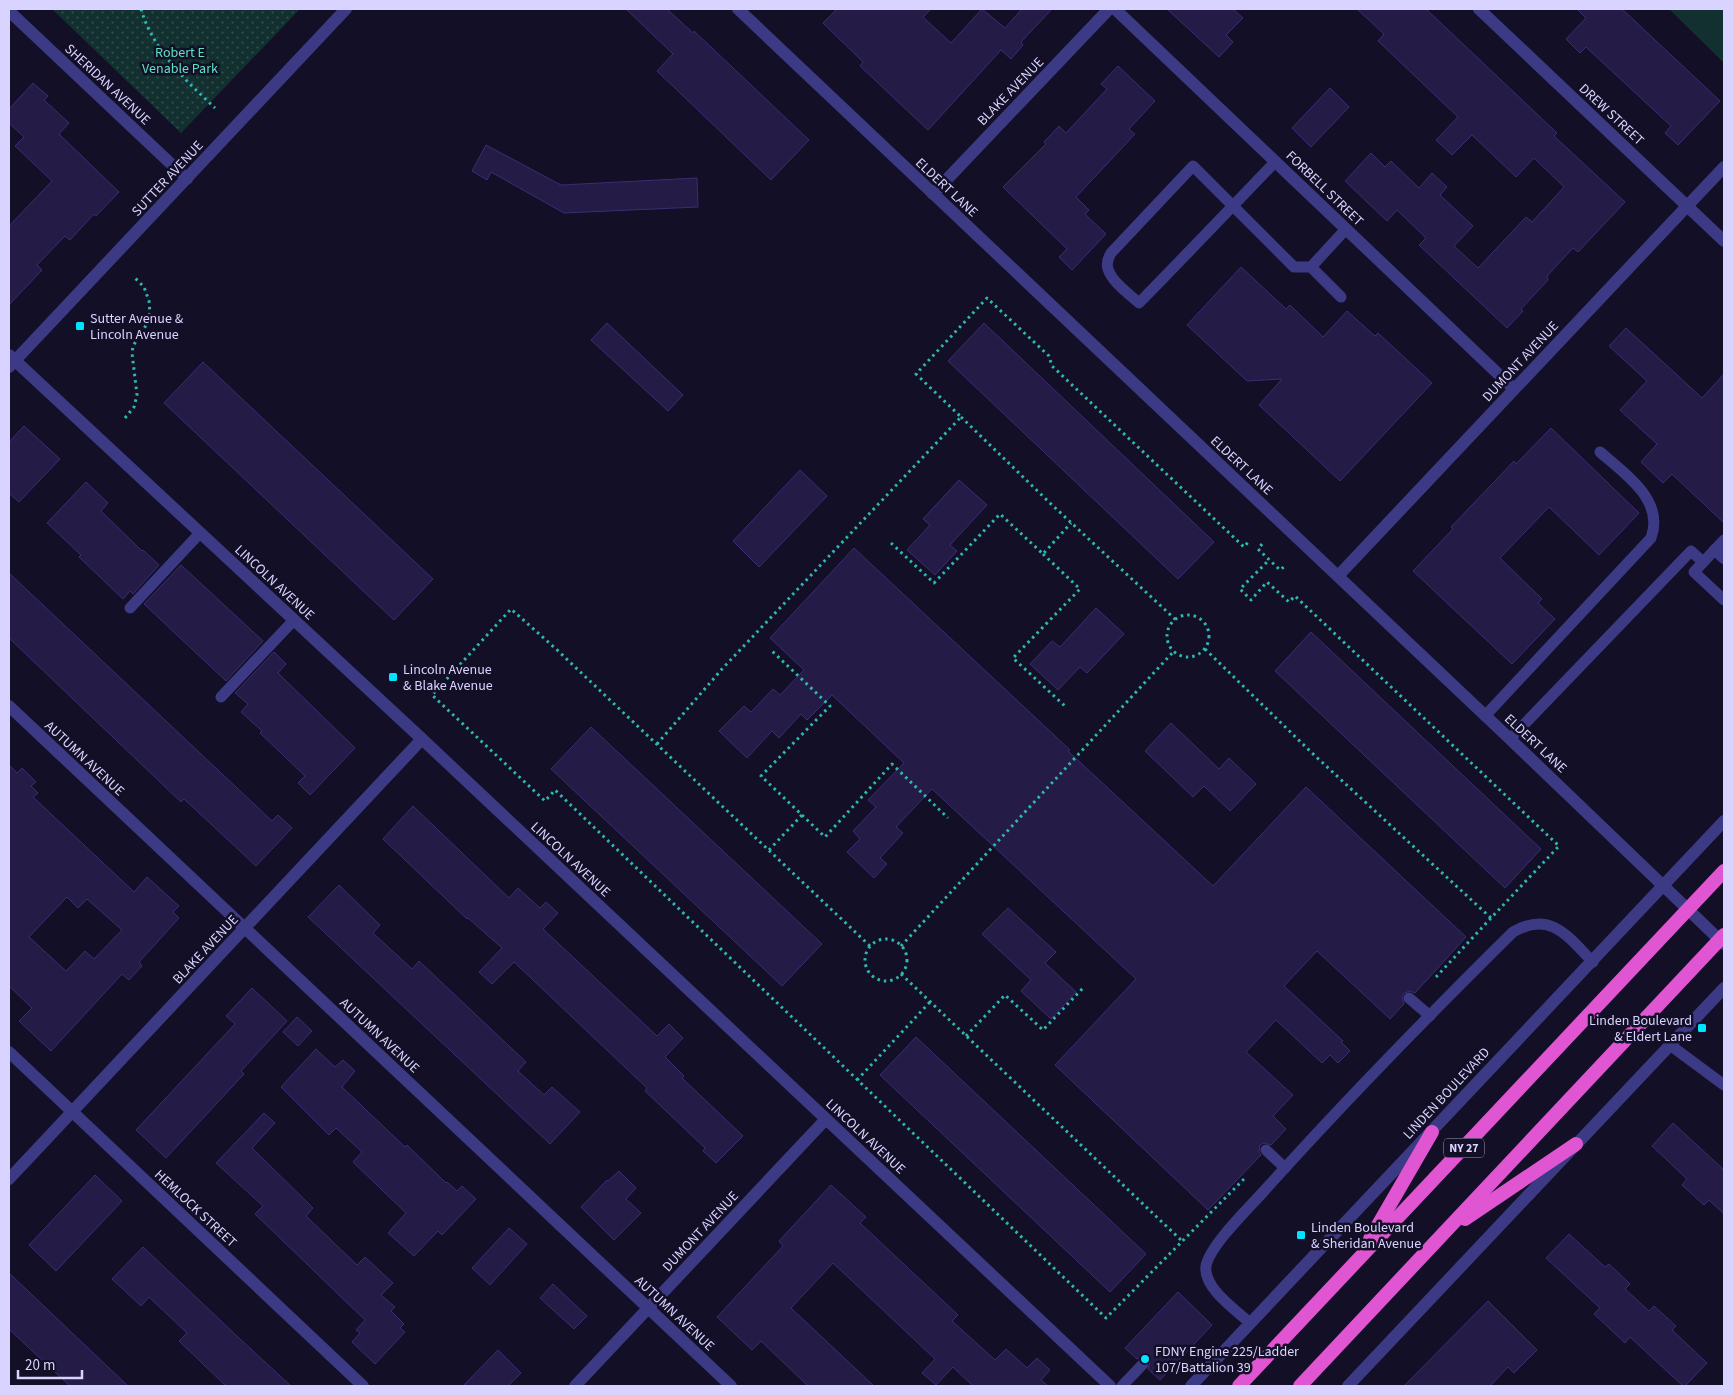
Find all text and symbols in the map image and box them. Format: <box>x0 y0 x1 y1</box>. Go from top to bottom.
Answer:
street label: SHERIDAN AVENUE <box>60 40 155 130</box>
park label: Robert E Venable Park <box>142 43 218 79</box>
street label: BLAKE AVENUE <box>973 53 1049 130</box>
street label: DREW STREET <box>1574 79 1649 151</box>
street label: SUTTER AVENUE <box>127 136 208 221</box>
street label: FORBELL STREET <box>1281 146 1368 231</box>
street label: ELDERT LANE <box>911 153 982 222</box>
place label: Sutter Avenue & Lincoln Avenue <box>90 309 184 345</box>
street label: DUMONT AVENUE <box>1478 317 1563 407</box>
marker: Sutter Avenue & Lincoln Avenue <box>74 320 86 332</box>
street label: ELDERT LANE <box>1206 431 1277 500</box>
street label: LINCOLN AVENUE <box>230 540 319 625</box>
place label: Lincoln Avenue & Blake Avenue <box>403 660 493 696</box>
marker: Lincoln Avenue & Blake Avenue <box>387 671 399 683</box>
street label: ELDERT LANE <box>1500 709 1571 778</box>
street label: AUTUMN AVENUE <box>40 716 129 801</box>
street label: LINCOLN AVENUE <box>526 817 615 902</box>
street label: BLAKE AVENUE <box>168 911 243 989</box>
street label: AUTUMN AVENUE <box>335 993 424 1078</box>
place label: Linden Boulevard & Eldert Lane <box>1589 1011 1692 1047</box>
marker: Linden Boulevard & Eldert Lane <box>1696 1022 1708 1034</box>
street label: LINDEN BOULEVARD <box>1399 1043 1495 1144</box>
street label: LINCOLN AVENUE <box>821 1094 910 1179</box>
road number: NY 27 <box>1444 1138 1484 1158</box>
street label: HEMLOCK STREET <box>150 1165 241 1253</box>
street label: DUMONT AVENUE <box>658 1187 743 1277</box>
place label: Linden Boulevard & Sheridan Avenue <box>1311 1218 1421 1254</box>
marker: Linden Boulevard & Sheridan Avenue <box>1295 1229 1307 1241</box>
street label: AUTUMN AVENUE <box>630 1271 719 1356</box>
place label: FDNY Engine 225/Ladder 107/Battalion 39 <box>1155 1342 1299 1378</box>
scale bar <box>18 1348 81 1380</box>
marker: FDNY Engine 225/Ladder 107/Battalion 39 <box>1139 1353 1151 1365</box>
text: 20 m <box>25 1355 55 1376</box>

